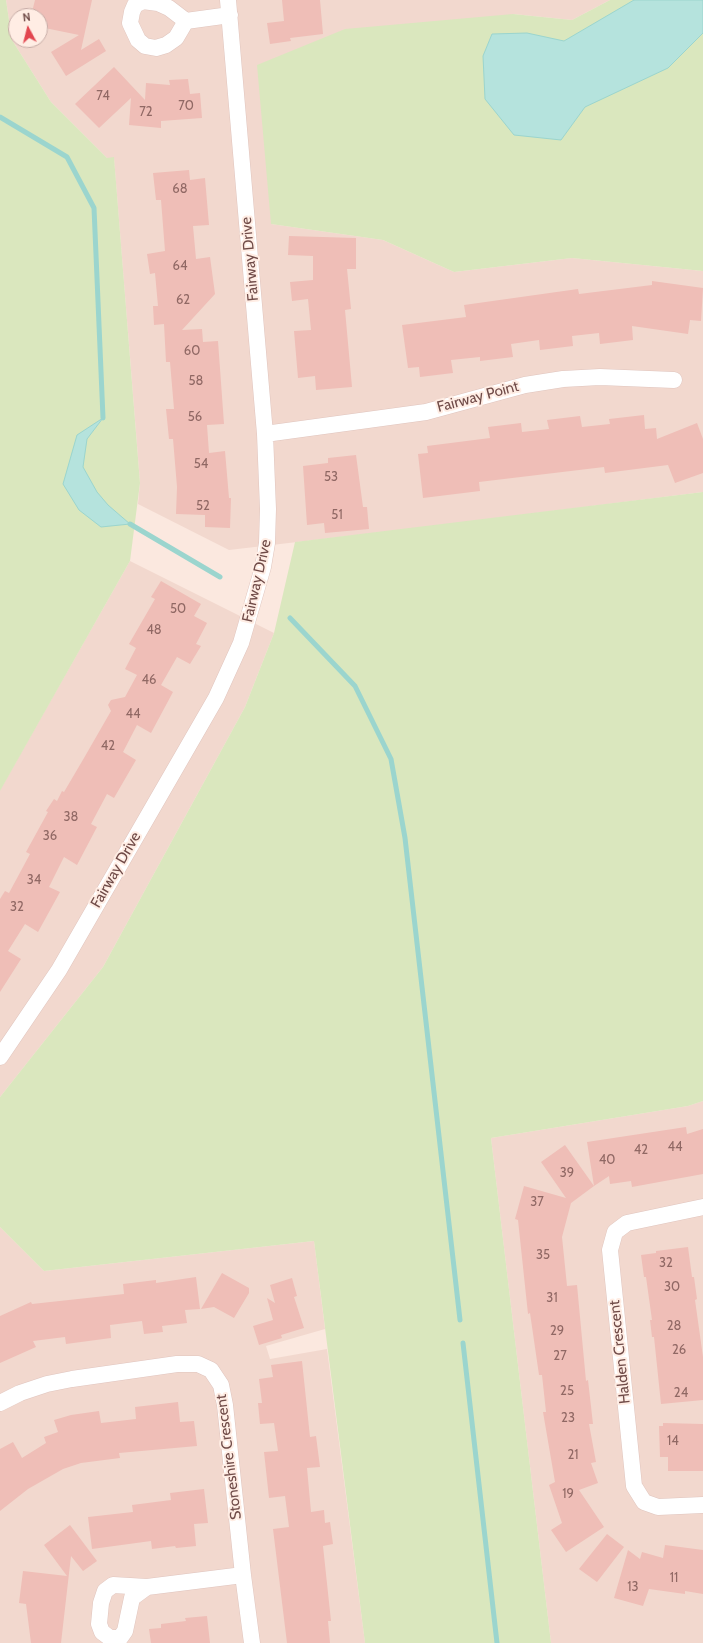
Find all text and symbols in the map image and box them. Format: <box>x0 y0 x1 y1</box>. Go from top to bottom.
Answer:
north arrow <box>8 8 48 48</box>
text: N <box>22 10 31 25</box>
house number: 74 <box>96 88 110 104</box>
house number: 70 <box>178 98 194 114</box>
house number: 72 <box>139 104 153 120</box>
house number: 68 <box>172 181 188 197</box>
street label: Fairway Drive <box>237 216 263 302</box>
house number: 64 <box>173 258 187 274</box>
house number: 62 <box>176 292 190 308</box>
house number: 60 <box>184 343 200 359</box>
house number: 58 <box>189 373 203 389</box>
street label: Fairway Point <box>435 377 521 417</box>
house number: 56 <box>188 409 202 425</box>
house number: 54 <box>194 456 208 472</box>
house number: 53 <box>324 469 338 485</box>
house number: 52 <box>196 498 210 514</box>
house number: 51 <box>331 507 343 523</box>
street label: Fairway Drive <box>239 538 275 624</box>
house number: 50 <box>170 601 186 617</box>
house number: 48 <box>146 622 162 638</box>
house number: 46 <box>142 672 156 688</box>
house number: 44 <box>125 706 141 722</box>
house number: 42 <box>101 738 115 754</box>
house number: 38 <box>64 809 78 825</box>
house number: 36 <box>43 828 57 844</box>
street label: Fairway Drive <box>87 829 145 911</box>
house number: 34 <box>27 872 41 888</box>
house number: 32 <box>10 899 24 915</box>
house number: 44 <box>667 1139 683 1155</box>
house number: 42 <box>634 1142 648 1158</box>
house number: 40 <box>599 1152 615 1168</box>
house number: 39 <box>560 1165 574 1181</box>
house number: 37 <box>530 1194 544 1210</box>
house number: 35 <box>536 1247 550 1263</box>
house number: 32 <box>659 1255 673 1271</box>
house number: 30 <box>664 1279 680 1295</box>
house number: 31 <box>546 1290 558 1306</box>
street label: Halden Crescent <box>606 1299 634 1405</box>
house number: 28 <box>667 1318 681 1334</box>
house number: 29 <box>550 1323 564 1339</box>
house number: 26 <box>672 1342 686 1358</box>
house number: 27 <box>553 1348 567 1364</box>
house number: 25 <box>560 1383 574 1399</box>
house number: 24 <box>674 1385 688 1401</box>
street label: Stoneshire Crescent <box>212 1393 246 1521</box>
house number: 23 <box>561 1410 575 1426</box>
house number: 14 <box>667 1433 679 1449</box>
house number: 21 <box>567 1447 579 1463</box>
house number: 19 <box>562 1486 574 1502</box>
house number: 11 <box>670 1570 678 1586</box>
house number: 13 <box>627 1579 639 1595</box>

